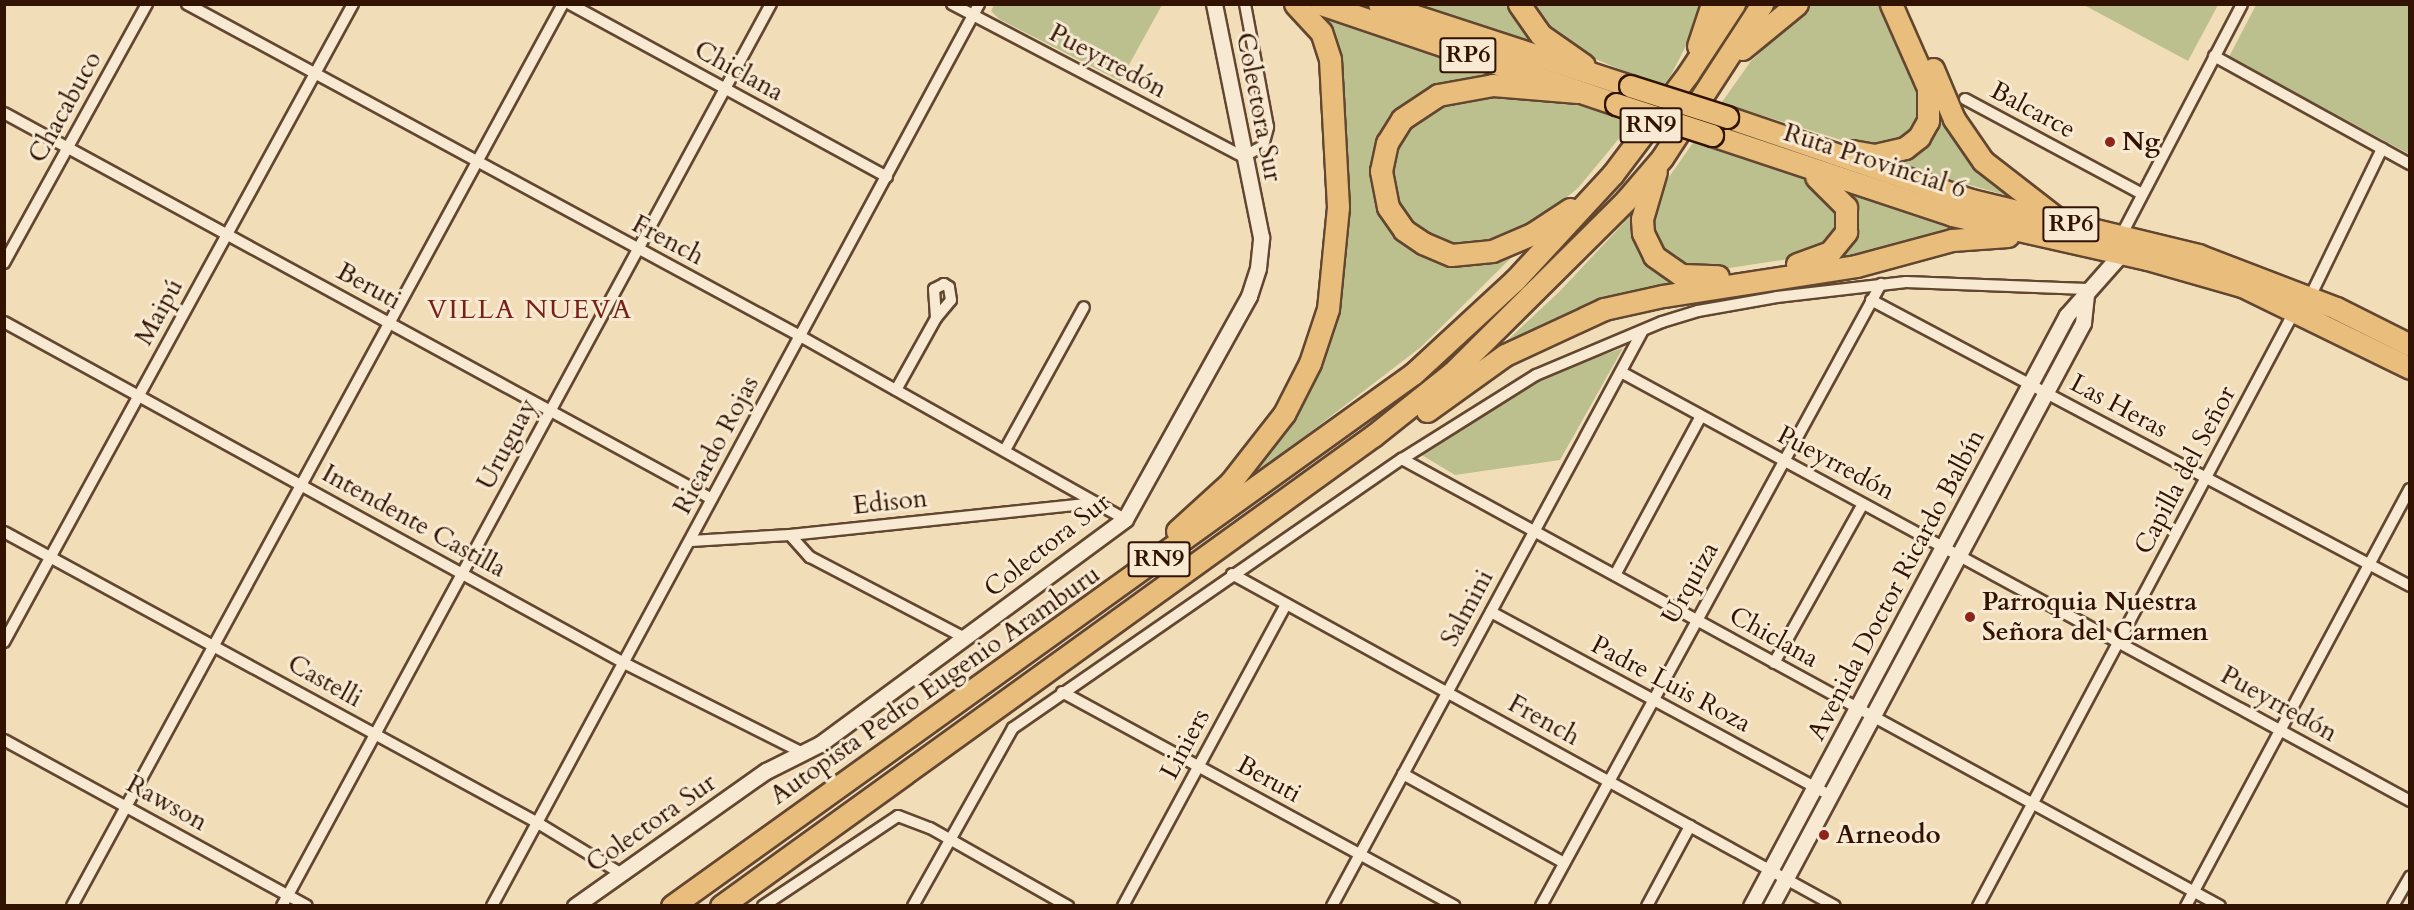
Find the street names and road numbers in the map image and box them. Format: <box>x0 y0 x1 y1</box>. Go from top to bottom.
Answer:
street label: Pueyrredón <box>1044 17 1172 105</box>
street label: Colectora Sur <box>1229 30 1289 184</box>
street label: Chiclana <box>689 34 789 108</box>
road number: RP6 <box>1438 34 1498 76</box>
street label: Chacabuco <box>22 46 108 168</box>
street label: Balcarce <box>1985 75 2081 145</box>
road number: RN9 <box>1620 104 1682 146</box>
street label: Ruta Provincial 6 <box>1780 117 1970 205</box>
road number: RP6 <box>2041 203 2101 245</box>
street label: French <box>627 208 709 272</box>
street label: Beruti <box>331 256 407 316</box>
street label: Maipú <box>128 273 190 351</box>
street label: Las Heras <box>2065 367 2173 445</box>
street label: Ricardo Rojas <box>667 371 765 519</box>
street label: Capilla del Señor <box>2128 381 2242 559</box>
street label: Uruguay <box>470 393 544 495</box>
street label: Pueyrredón <box>1772 419 1900 507</box>
street label: Avenida Doctor Ricardo Balbín <box>1801 424 1991 746</box>
street label: Intendente Castilla <box>316 457 512 585</box>
street label: Edison <box>851 483 929 521</box>
street label: Colectora Sur <box>978 486 1116 604</box>
street label: Urquiza <box>1655 536 1725 630</box>
road number: RN9 <box>1128 538 1190 580</box>
street label: Autopista Pedro Eugenio Aramburu <box>764 559 1106 811</box>
street label: Salmini <box>1434 564 1500 652</box>
street label: Chiclana <box>1724 600 1824 674</box>
street label: Padre Luis Roza <box>1586 629 1756 739</box>
street label: Castelli <box>282 648 368 714</box>
street label: Pueyrredón <box>2215 659 2343 749</box>
street label: French <box>1503 688 1585 752</box>
street label: Liniers <box>1154 704 1216 784</box>
street label: Beruti <box>1231 749 1307 809</box>
street label: Colectora Sur <box>580 767 722 879</box>
street label: Rawson <box>121 768 213 838</box>

